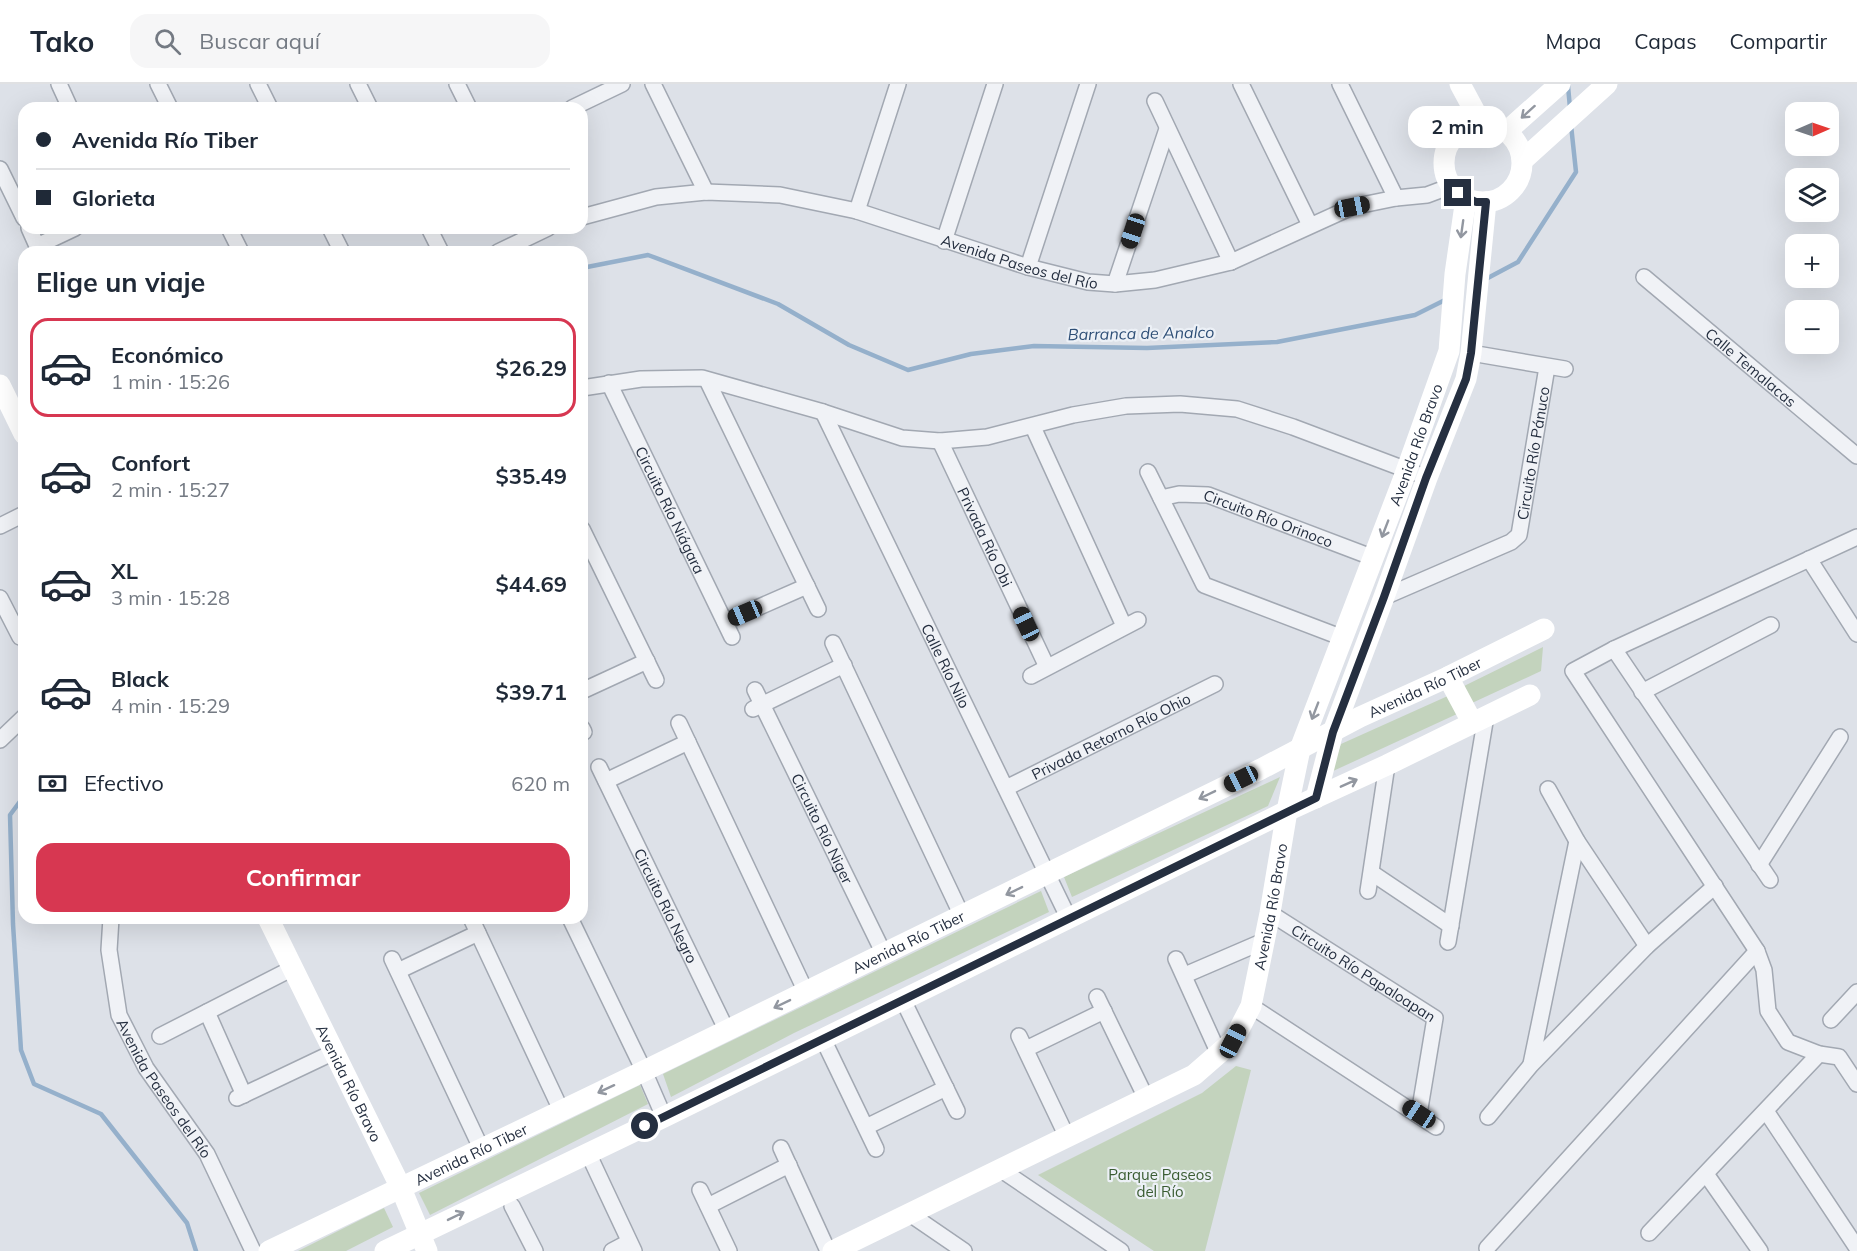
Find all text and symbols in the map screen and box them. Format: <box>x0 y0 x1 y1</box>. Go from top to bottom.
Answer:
search box <box>130 14 550 68</box>
text: Tako <box>30 24 94 59</box>
icon: search <box>151 25 184 58</box>
text: Buscar aquí <box>199 27 320 55</box>
text: Mapa <box>1546 28 1601 54</box>
text: Capas <box>1634 28 1697 54</box>
text: Compartir <box>1730 28 1827 54</box>
north arrow <box>1785 102 1839 156</box>
map controls <box>1785 102 1839 354</box>
one-way arrow <box>1521 105 1536 119</box>
callout: 2 min <box>1408 106 1508 148</box>
text: 2 min <box>1431 114 1484 139</box>
text: Avenida Río Tiber <box>72 126 258 154</box>
button: layers <box>1785 168 1839 222</box>
route end <box>1444 179 1471 206</box>
text: Glorieta <box>72 184 155 212</box>
car <box>1333 195 1371 219</box>
car <box>1119 211 1147 251</box>
one-way arrow <box>1456 218 1467 238</box>
street label: Avenida Paseos del Río <box>939 230 1098 292</box>
button: + <box>1785 234 1839 288</box>
text: Elige un viaje <box>36 265 205 299</box>
button: − <box>1785 300 1839 354</box>
water label: Barranca de Analco <box>1068 322 1214 344</box>
street label: Calle Temalacas <box>1702 323 1801 411</box>
icon: car <box>39 341 93 395</box>
text: Económico <box>111 341 224 369</box>
text: $26.29 <box>496 354 567 382</box>
text: 1 min · 15:26 <box>111 369 230 394</box>
street label: Avenida Río Bravo <box>1385 381 1446 508</box>
street label: Circuito Río Pánuco <box>1512 385 1553 521</box>
street label: Circuito Río Niágara <box>632 443 709 577</box>
icon: car <box>39 449 93 503</box>
text: Confort <box>111 449 190 477</box>
text: $35.49 <box>496 462 567 490</box>
text: 2 min · 15:27 <box>111 477 230 502</box>
street label: Privada Río Obi <box>954 484 1017 590</box>
street label: Circuito Río Orinoco <box>1201 485 1336 551</box>
one-way arrow <box>1378 519 1389 538</box>
icon: car <box>39 557 93 611</box>
text: XL <box>111 557 138 585</box>
text: $44.69 <box>496 570 567 598</box>
text: 3 min · 15:28 <box>111 585 230 610</box>
car <box>725 598 765 628</box>
car <box>1010 604 1042 644</box>
street label: Calle Río Nilo <box>918 620 975 711</box>
street label: Avenida Río Tiber <box>1365 652 1485 722</box>
icon: car <box>39 665 93 719</box>
text: Black <box>111 665 169 693</box>
text: $39.71 <box>496 678 567 706</box>
street label: Privada Retorno Río Ohio <box>1028 688 1193 783</box>
text: 4 min · 15:29 <box>111 693 230 718</box>
one-way arrow <box>1309 701 1320 720</box>
car <box>1221 763 1261 795</box>
icon: cash <box>36 767 69 800</box>
text: Efectivo <box>84 769 164 797</box>
street label: Circuito Río Niger <box>788 770 858 887</box>
text: 620 m <box>511 771 570 796</box>
one-way arrow <box>1340 776 1358 788</box>
one-way arrow <box>1199 790 1217 801</box>
street label: Avenida Río Bravo <box>1249 842 1291 972</box>
button: Confirmar <box>36 843 570 912</box>
street label: Circuito Río Negro <box>630 845 702 966</box>
one-way arrow <box>1005 885 1023 897</box>
street label: Avenida Río Tiber <box>849 906 968 977</box>
street label: Circuito Río Papaloapan <box>1288 920 1439 1026</box>
one-way arrow <box>773 998 791 1010</box>
street label: Avenida Paseos del Río <box>113 1015 216 1161</box>
street label: Avenida Río Bravo <box>312 1021 386 1145</box>
car <box>1217 1021 1249 1061</box>
one-way arrow <box>598 1083 616 1095</box>
car <box>1399 1097 1439 1131</box>
route start <box>631 1112 658 1139</box>
street label: Avenida Río Tiber <box>411 1119 531 1189</box>
park label: Parque Paseos del Río <box>1108 1165 1212 1201</box>
one-way arrow <box>447 1210 465 1222</box>

